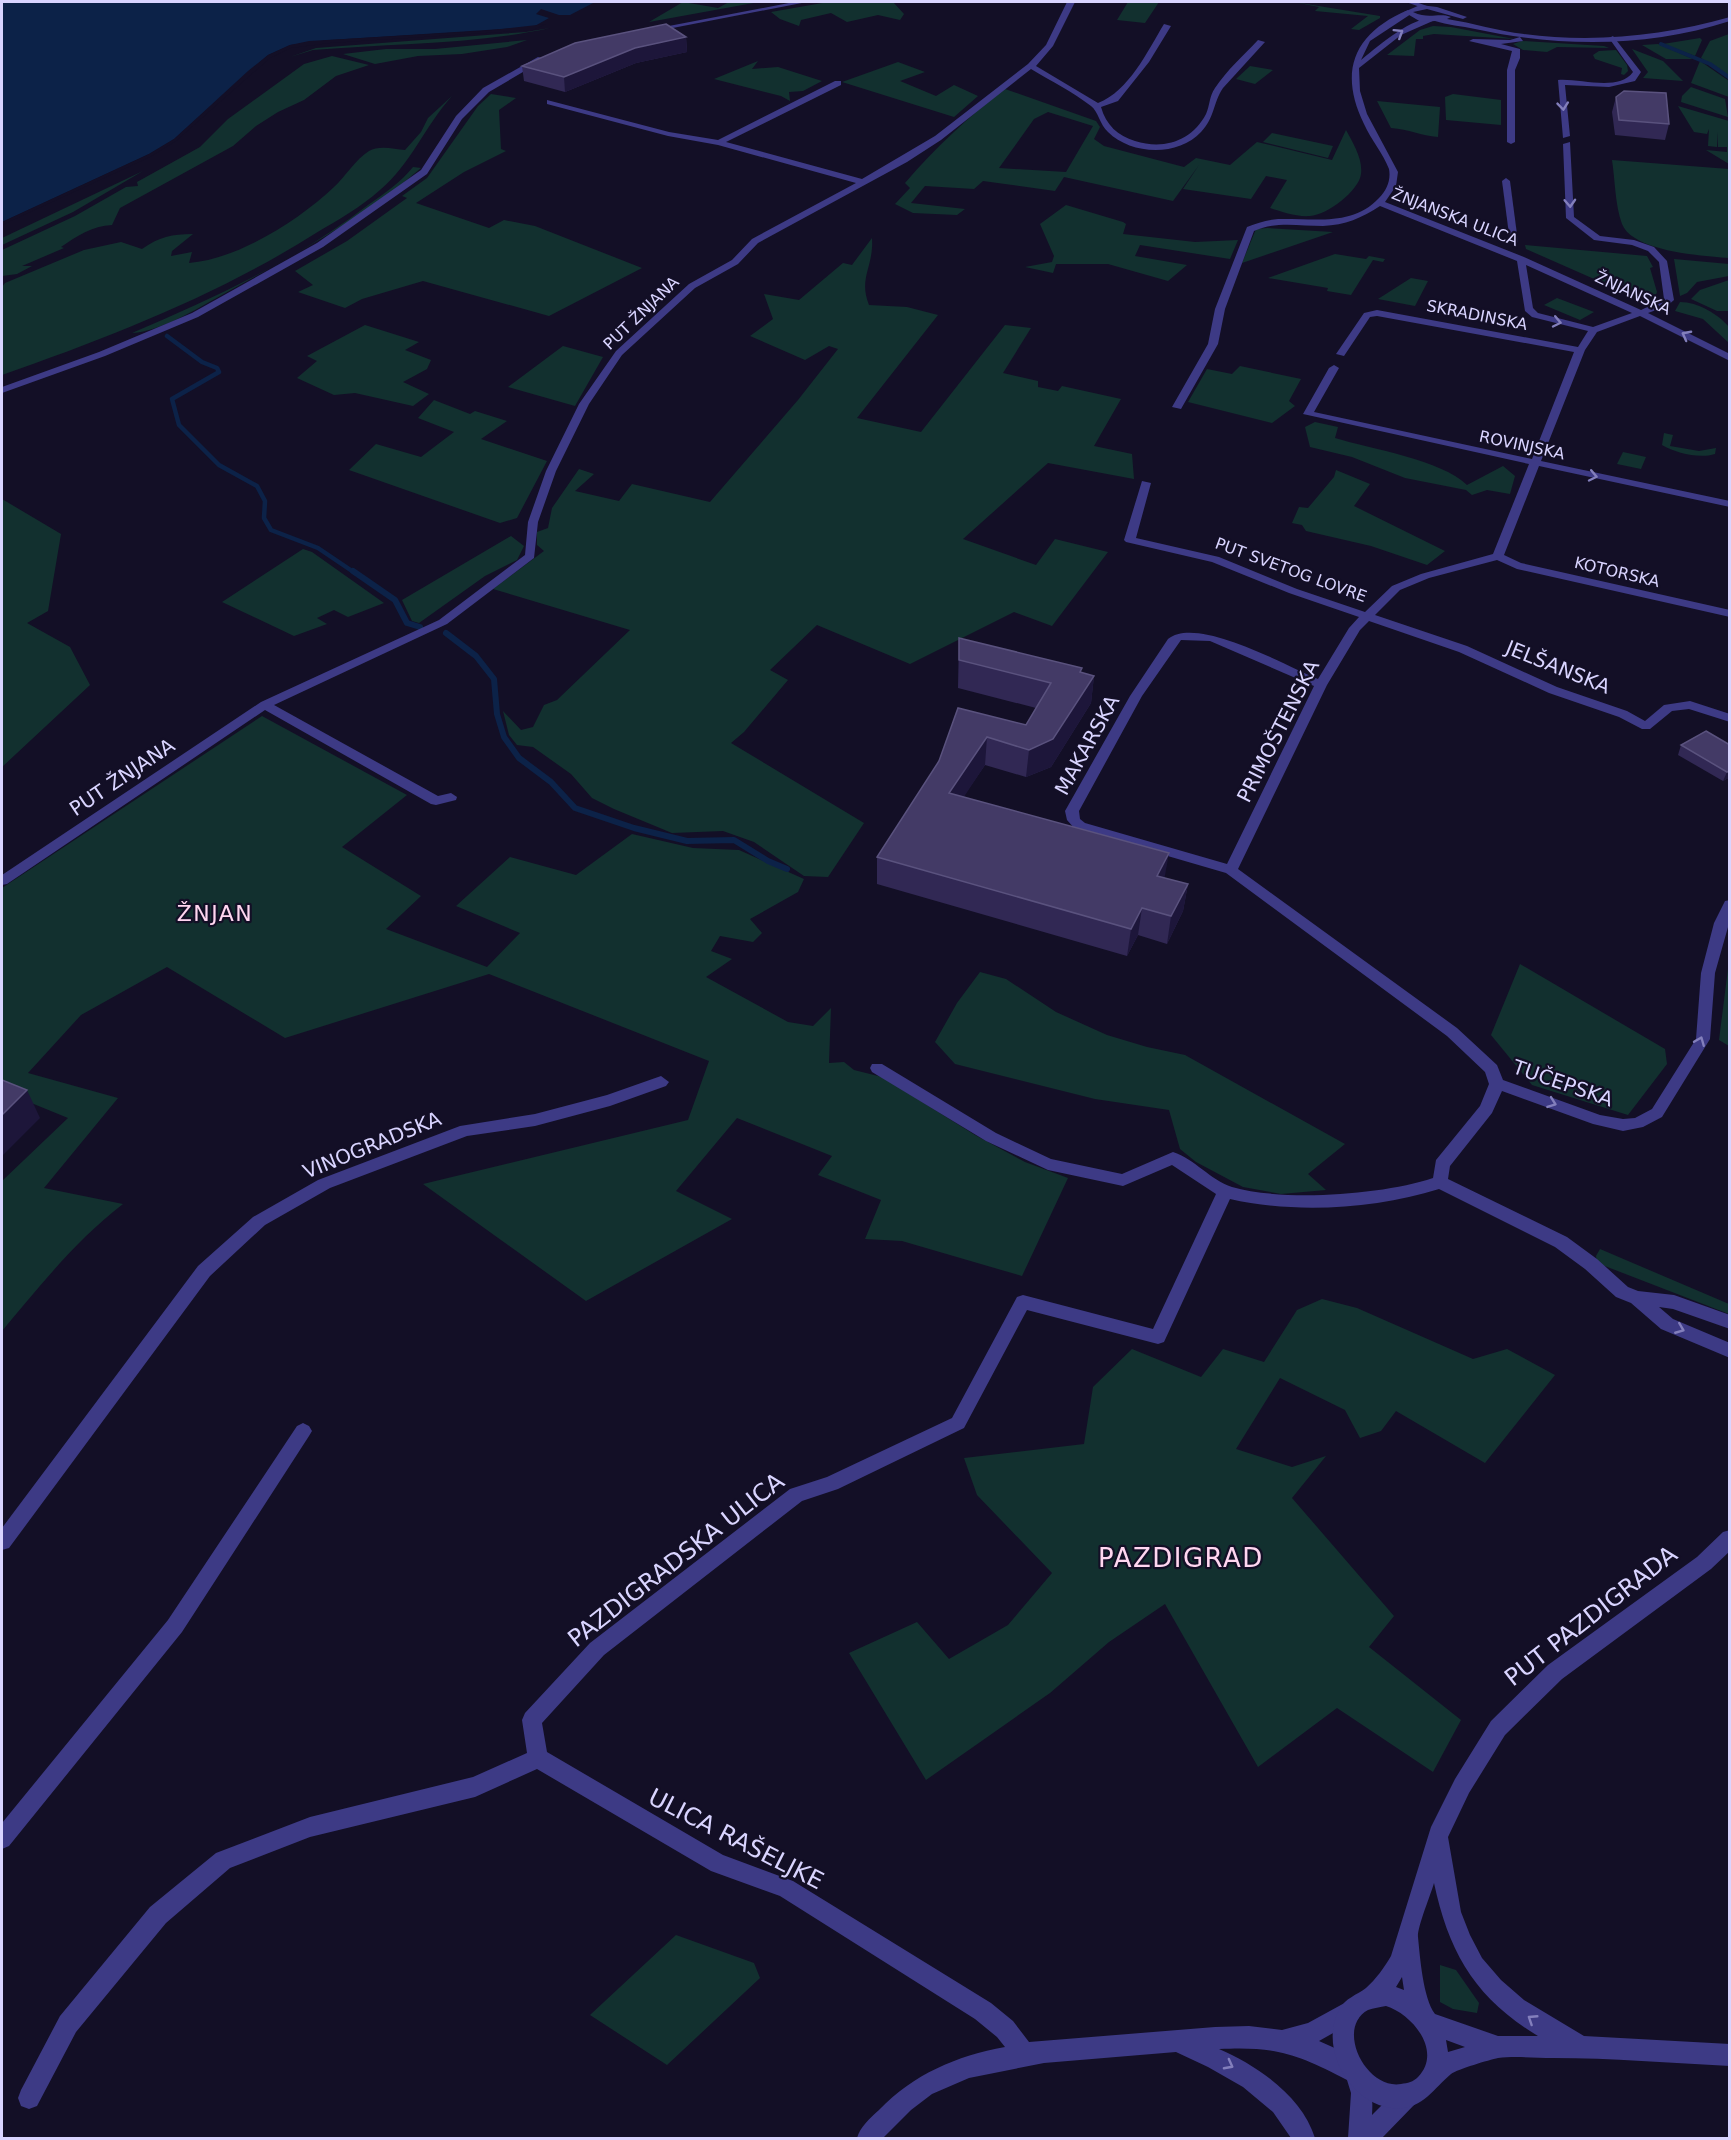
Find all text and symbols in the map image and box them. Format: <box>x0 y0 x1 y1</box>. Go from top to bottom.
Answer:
one-way arrow <box>1393 29 1403 41</box>
one-way arrow <box>1556 101 1569 110</box>
street label: ŽNJANSKA ULICA <box>1389 184 1521 250</box>
one-way arrow <box>1563 198 1576 207</box>
street label: ŽNJANSKA <box>1592 267 1674 319</box>
street label: PUT ŽNJANA <box>599 272 683 354</box>
street label: SKRADINSKA <box>1425 296 1529 334</box>
one-way arrow <box>1552 315 1562 328</box>
one-way arrow <box>1682 331 1692 342</box>
street label: ROVINJSKA <box>1477 427 1567 463</box>
one-way arrow <box>1588 468 1598 481</box>
street label: PUT SVETOG LOVRE <box>1213 534 1369 606</box>
street label: KOTORSKA <box>1572 553 1662 591</box>
street label: JELŠANSKA <box>1500 634 1614 699</box>
street label: PRIMOŠTENSKA <box>1232 656 1324 806</box>
street label: MAKARSKA <box>1050 691 1124 799</box>
street label: PUT ŽNJANA <box>65 733 179 821</box>
district label: ŽNJAN <box>177 901 253 926</box>
one-way arrow <box>1693 1036 1705 1047</box>
street label: TUČEPSKA <box>1509 1054 1617 1111</box>
one-way arrow <box>1547 1096 1557 1109</box>
street label: VINOGRADSKA <box>299 1106 445 1184</box>
one-way arrow <box>1674 1322 1685 1334</box>
street label: PAZDIGRADSKA ULICA <box>562 1467 790 1653</box>
street label: PUT PAZDIGRADA <box>1499 1540 1683 1692</box>
district label: PAZDIGRAD <box>1098 1543 1264 1573</box>
street label: ULICA RAŠELJKE <box>644 1781 829 1895</box>
one-way arrow <box>1528 2015 1539 2026</box>
one-way arrow <box>1223 2058 1233 2069</box>

